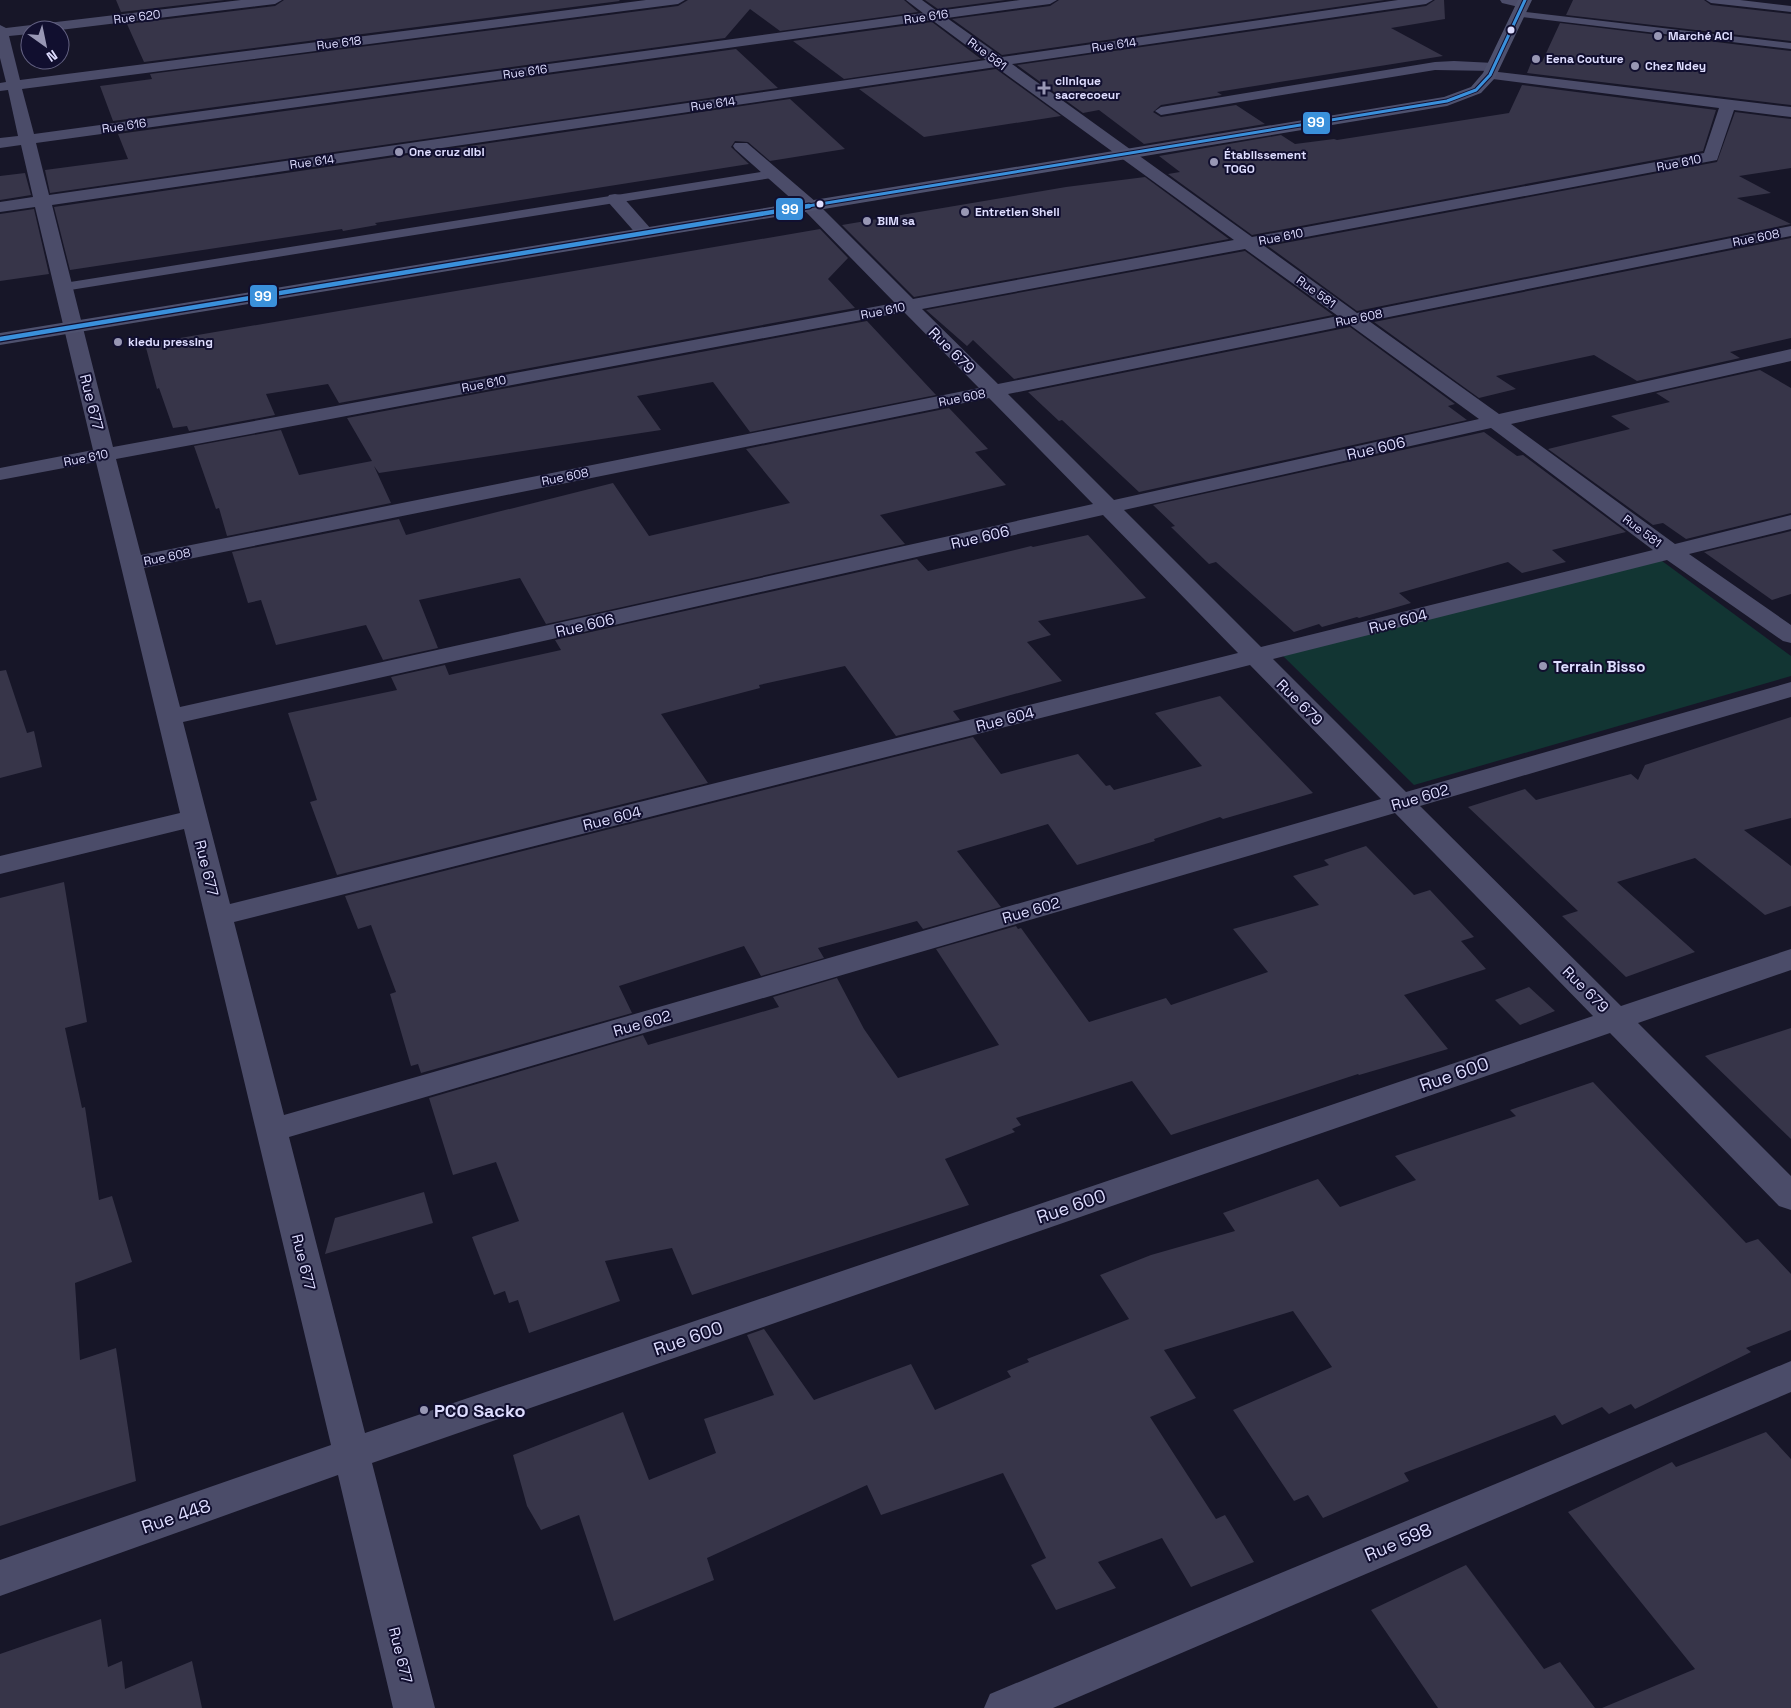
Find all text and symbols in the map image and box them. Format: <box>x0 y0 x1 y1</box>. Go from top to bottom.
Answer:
street label: Rue 620 <box>113 6 161 28</box>
street label: Rue 616 <box>903 6 949 28</box>
north arrow <box>20 20 70 70</box>
unlabelled marker <box>1506 25 1516 35</box>
place label: Marché ACI <box>1668 28 1733 44</box>
marker: Marché ACI <box>1652 30 1664 42</box>
street label: Rue 618 <box>316 32 362 54</box>
street label: Rue 581 <box>964 34 1010 74</box>
street label: Rue 614 <box>1091 34 1138 56</box>
text: N <box>43 46 61 66</box>
place label: Eena Couture <box>1546 51 1624 67</box>
marker: Eena Couture <box>1530 53 1542 65</box>
place label: Chez Ndey <box>1645 58 1706 74</box>
marker: Chez Ndey <box>1629 60 1641 72</box>
street label: Rue 616 <box>502 61 548 83</box>
place label: clinique sacrecoeur <box>1055 73 1120 103</box>
marker: clinique sacrecoeur <box>1037 81 1051 95</box>
street label: Rue 614 <box>690 93 737 115</box>
line badge: 99 <box>1302 111 1331 135</box>
text: 99 <box>1307 113 1325 131</box>
street label: Rue 616 <box>101 115 147 137</box>
place label: One cruz dibi <box>409 144 485 160</box>
marker: One cruz dibi <box>393 146 405 158</box>
place label: Établissement TOGO <box>1224 147 1306 177</box>
street label: Rue 614 <box>289 151 336 173</box>
street label: Rue 610 <box>1655 151 1703 175</box>
marker: Établissement TOGO <box>1208 156 1220 168</box>
line badge: 99 <box>775 197 804 221</box>
unlabelled marker <box>815 199 825 209</box>
text: 99 <box>781 200 799 218</box>
place label: Entretien Shell <box>975 204 1060 220</box>
marker: Entretien Shell <box>959 206 971 218</box>
place label: BIM sa <box>877 213 915 229</box>
marker: BIM sa <box>861 215 873 227</box>
street label: Rue 610 <box>1257 225 1305 249</box>
street label: Rue 608 <box>1731 226 1781 250</box>
street label: Rue 581 <box>1293 272 1339 312</box>
line badge: 99 <box>249 284 278 308</box>
text: 99 <box>254 287 272 305</box>
street label: Rue 610 <box>859 299 907 323</box>
street label: Rue 608 <box>1334 306 1384 330</box>
street label: Rue 679 <box>925 323 979 377</box>
place label: kledu pressing <box>128 334 213 350</box>
marker: kledu pressing <box>112 336 124 348</box>
street label: Rue 677 <box>76 372 108 432</box>
street label: Rue 610 <box>460 372 508 396</box>
street label: Rue 608 <box>937 386 987 410</box>
street label: Rue 606 <box>1345 432 1407 464</box>
street label: Rue 610 <box>62 446 110 470</box>
street label: Rue 608 <box>540 465 590 489</box>
street label: Rue 581 <box>1619 511 1665 551</box>
street label: Rue 606 <box>949 521 1011 553</box>
street label: Rue 608 <box>142 545 192 569</box>
street label: Rue 604 <box>1367 605 1429 637</box>
street label: Rue 606 <box>554 609 616 641</box>
place label: Terrain Bisso <box>1553 657 1645 676</box>
marker: Terrain Bisso <box>1537 660 1549 672</box>
street label: Rue 679 <box>1273 675 1327 729</box>
street label: Rue 604 <box>974 703 1036 735</box>
street label: Rue 602 <box>1389 780 1451 814</box>
street label: Rue 604 <box>581 802 643 834</box>
street label: Rue 677 <box>191 838 223 898</box>
street label: Rue 602 <box>1000 893 1062 927</box>
street label: Rue 679 <box>1559 962 1613 1016</box>
street label: Rue 602 <box>611 1006 673 1040</box>
street label: Rue 600 <box>1416 1051 1492 1097</box>
street label: Rue 600 <box>1033 1183 1109 1229</box>
street label: Rue 677 <box>288 1232 320 1292</box>
street label: Rue 600 <box>650 1315 726 1361</box>
place label: PCO Sacko <box>434 1399 526 1422</box>
marker: PCO Sacko <box>418 1404 430 1416</box>
street label: Rue 448 <box>139 1494 213 1538</box>
street label: Rue 598 <box>1361 1518 1435 1566</box>
street label: Rue 677 <box>385 1625 417 1685</box>

